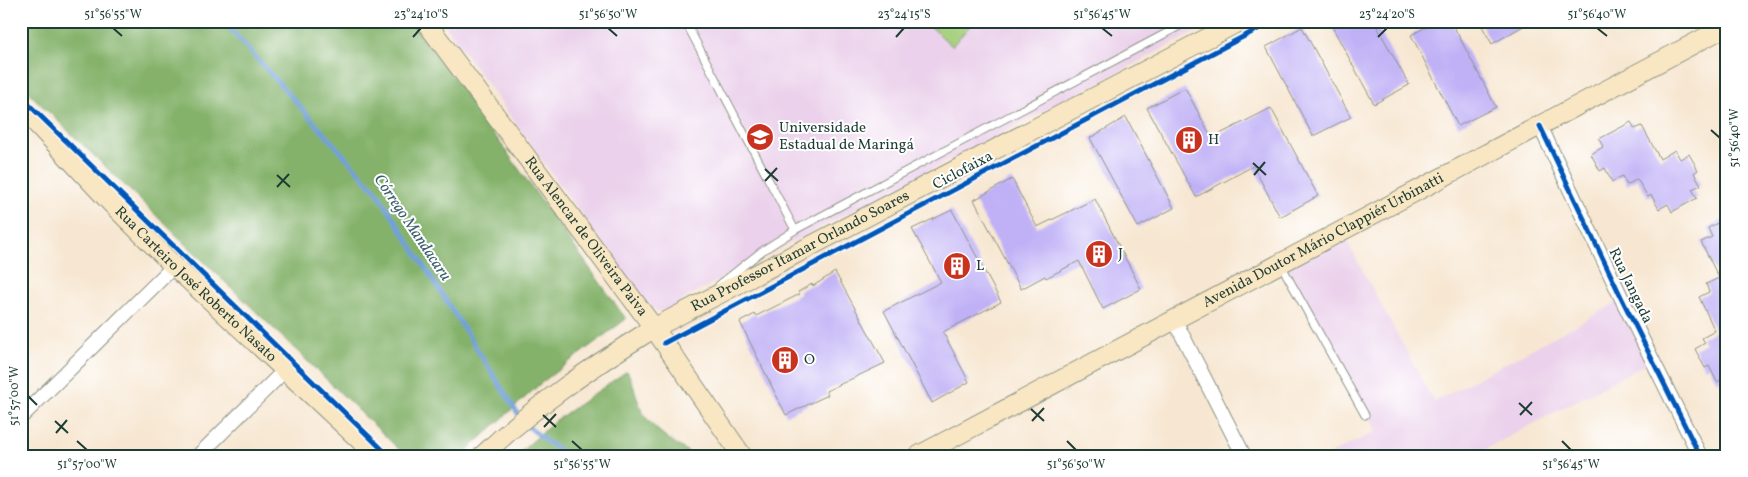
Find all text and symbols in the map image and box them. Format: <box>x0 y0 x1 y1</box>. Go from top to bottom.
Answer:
text: 51°56'55"W <box>84 7 142 23</box>
text: 23°24'10"S <box>394 7 448 23</box>
text: 51°56'50"W <box>579 7 637 23</box>
text: 23°24'15"S <box>877 7 931 23</box>
text: 51°56'45"W <box>1073 7 1131 23</box>
text: 23°24'20"S <box>1359 7 1415 23</box>
text: 51°56'40"W <box>1568 7 1626 23</box>
text: 51°56'40"W <box>1727 109 1743 167</box>
place label: Universidade Estadual de Maringá <box>779 118 914 156</box>
school or university icon: Universidade Estadual de Maringá <box>745 122 775 152</box>
building icon: H <box>1174 125 1204 155</box>
place label: H <box>1208 130 1219 151</box>
street label: Ciclofaixa <box>929 146 997 196</box>
street label: Rua Alencar de Oliveira Paiva <box>519 152 653 321</box>
street label: Avenida Doutor Mário Clappiér Urbinatti <box>1199 168 1448 313</box>
water label: Córrego Mandacaru <box>368 170 456 286</box>
street label: Rua Professor Itamar Orlando Soares <box>687 185 913 317</box>
street label: Rua Carteiro José Roberto Nasato <box>110 202 281 367</box>
building icon: J <box>1084 239 1114 269</box>
place label: J <box>1118 244 1123 265</box>
street label: Rua Jangada <box>1603 245 1657 327</box>
building icon: L <box>942 251 972 281</box>
place label: L <box>976 256 985 277</box>
building icon: O <box>770 345 800 375</box>
place label: O <box>804 350 815 371</box>
text: 51°57'00"W <box>7 366 23 426</box>
text: 51°57'00"W <box>57 457 117 473</box>
text: 51°56'55"W <box>553 457 611 473</box>
text: 51°56'50"W <box>1047 457 1105 473</box>
text: 51°56'45"W <box>1542 457 1600 473</box>

